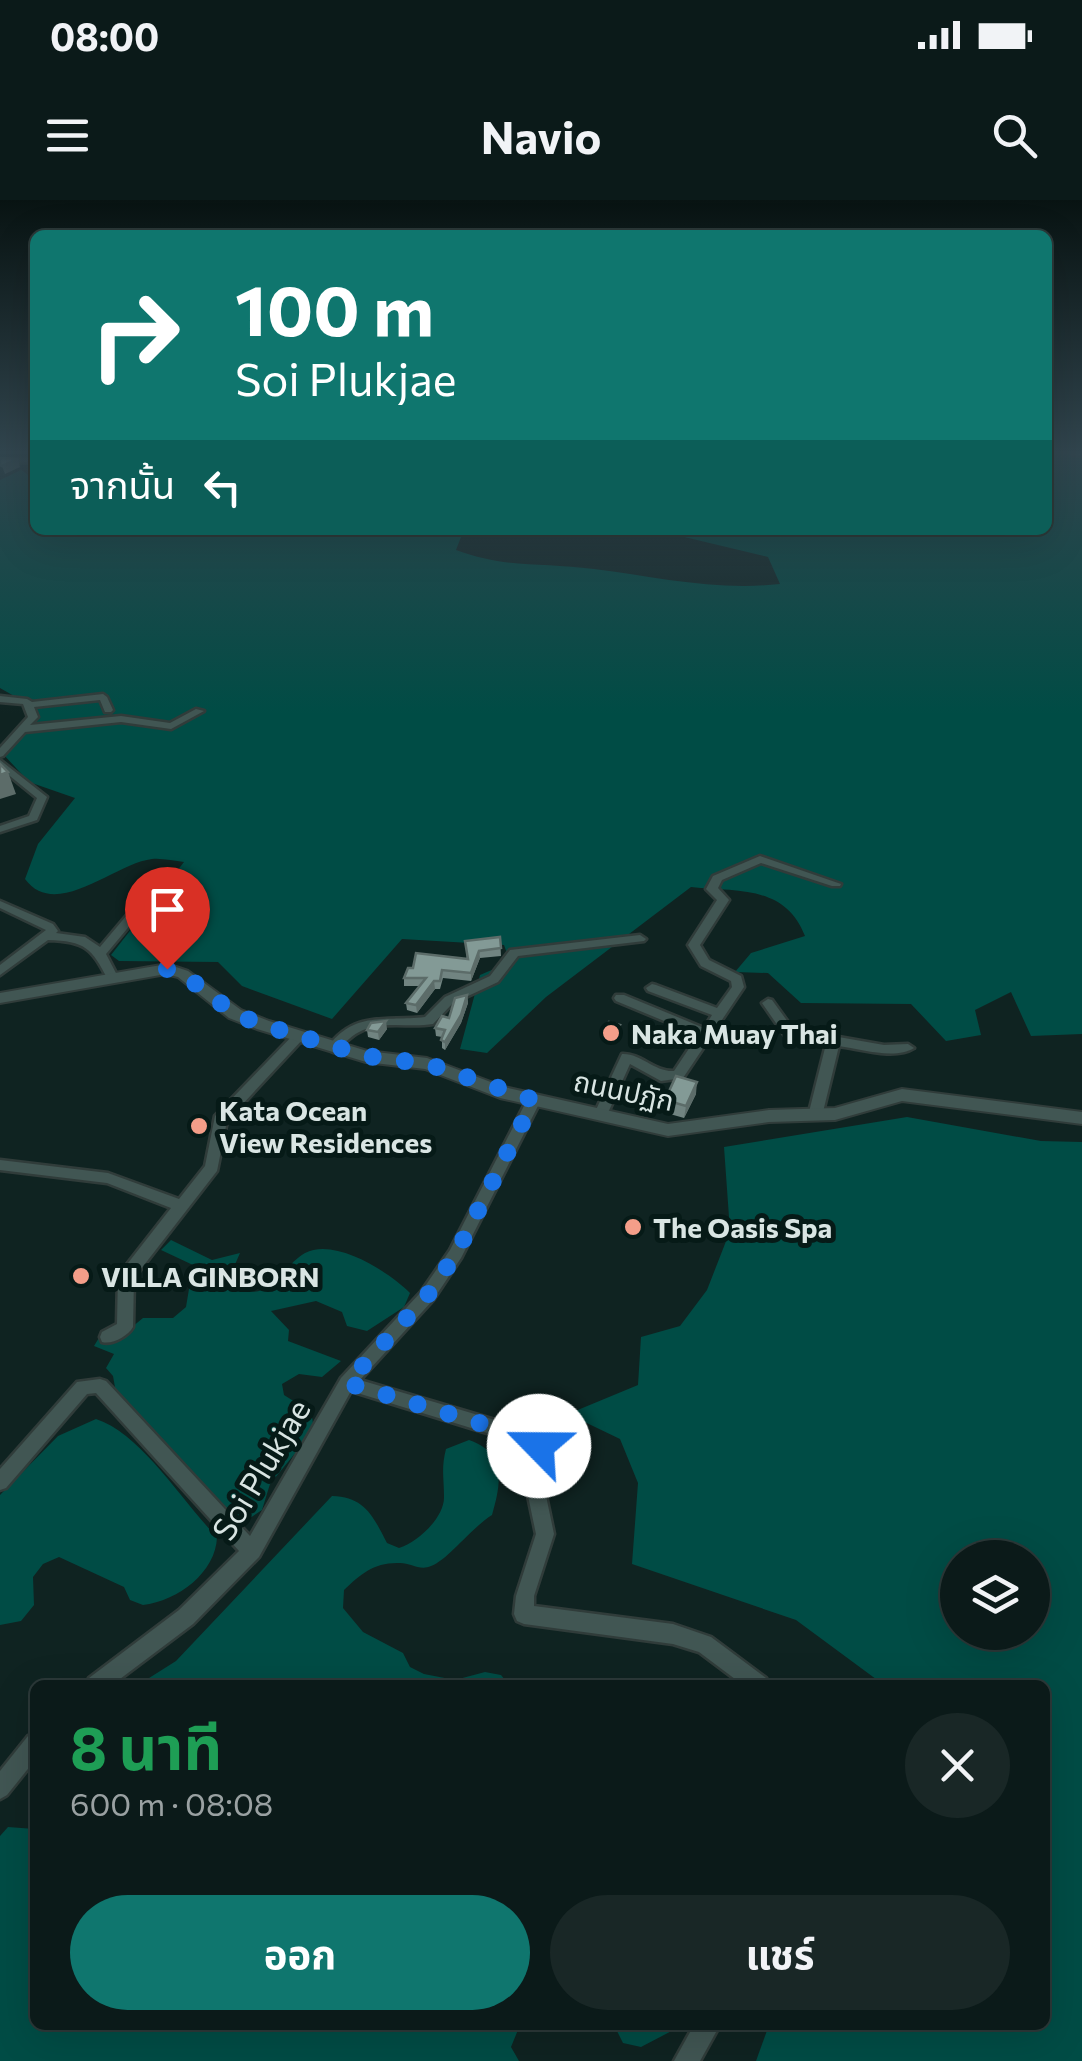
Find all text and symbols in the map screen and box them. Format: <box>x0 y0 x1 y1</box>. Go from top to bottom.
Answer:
text: 08:00 <box>50 12 159 59</box>
icon: menu <box>40 108 95 163</box>
text: Navio <box>481 108 601 163</box>
icon: search <box>987 108 1042 163</box>
text: 100 m <box>235 265 434 350</box>
icon: right <box>70 270 200 400</box>
text: Soi Plukjae <box>235 350 456 405</box>
text: จากนั้น <box>70 460 175 507</box>
icon: left <box>195 460 250 515</box>
pin <box>125 867 210 970</box>
icon: arrive <box>140 882 195 937</box>
place label: Naka Muay Thai <box>631 1016 838 1050</box>
marker: Naka Muay Thai <box>600 1022 622 1044</box>
street label: ถนนปฏัก <box>571 1063 677 1117</box>
place label: Kata Ocean View Residences <box>219 1093 432 1159</box>
marker: Kata Ocean View Residences <box>188 1115 210 1137</box>
place label: The Oasis Spa <box>653 1210 832 1244</box>
marker: The Oasis Spa <box>622 1216 644 1238</box>
place label: VILLA GINBORN <box>101 1259 320 1293</box>
marker: VILLA GINBORN <box>70 1265 92 1287</box>
street label: Soi Plukjae <box>202 1391 318 1547</box>
position arrow <box>487 1394 591 1498</box>
map controls <box>940 1540 1050 1650</box>
button: layers <box>940 1540 1050 1650</box>
text: 8 นาที <box>70 1709 222 1782</box>
button: close <box>905 1713 1010 1818</box>
text: 600 m · 08:08 <box>70 1783 273 1823</box>
button: ออก <box>70 1895 530 2010</box>
button: แชร์ <box>550 1895 1010 2010</box>

